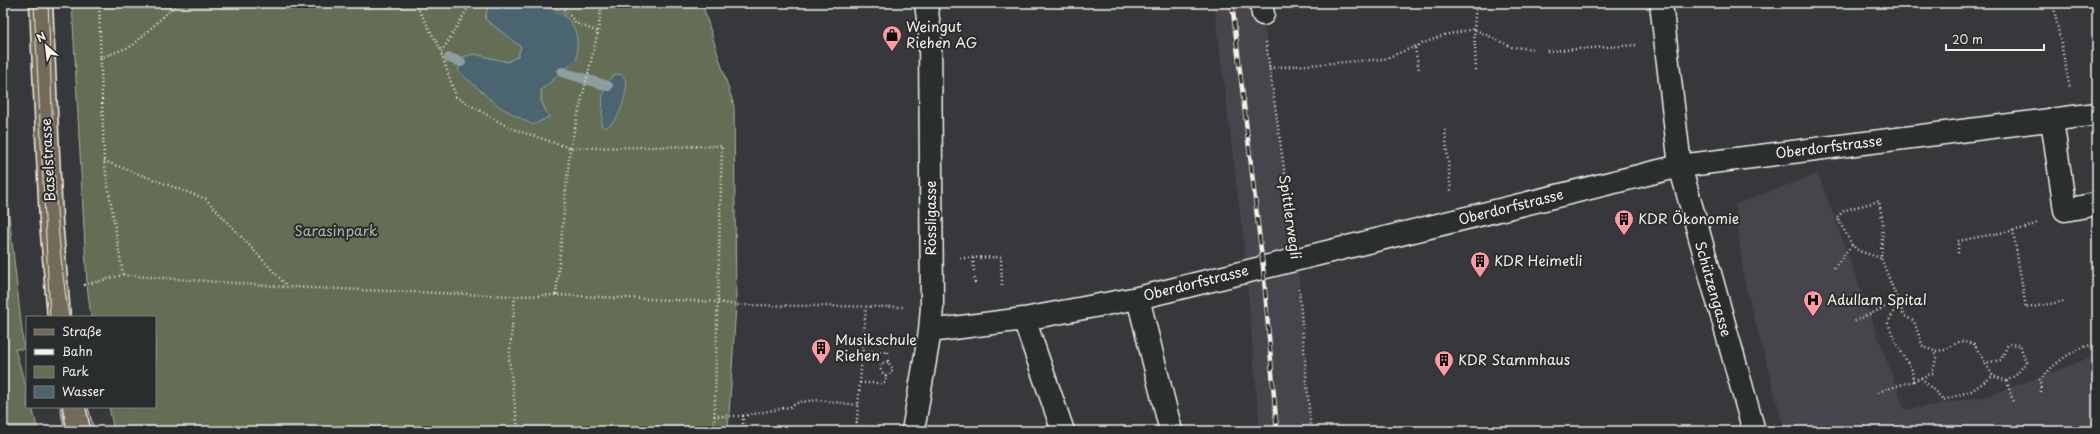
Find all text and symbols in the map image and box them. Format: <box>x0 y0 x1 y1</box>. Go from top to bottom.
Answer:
place label: Weingut Riehen AG <box>906 16 977 53</box>
shop icon: Weingut Riehen AG <box>881 24 903 52</box>
north arrow <box>26 26 66 66</box>
scale bar <box>1946 26 2044 52</box>
text: N <box>33 27 49 46</box>
text: 20 m <box>1952 30 1983 48</box>
street label: Baselstrasse <box>35 118 60 202</box>
street label: Oberdorfstrasse <box>1774 130 1884 163</box>
street label: Spittlerwegli <box>1274 173 1307 261</box>
street label: Rössligasse <box>920 181 941 255</box>
street label: Oberdorfstrasse <box>1456 183 1566 230</box>
building icon: KDR Ökonomie <box>1613 208 1635 236</box>
place label: KDR Ökonomie <box>1638 208 1739 229</box>
park label: Sarasinpark <box>295 220 378 241</box>
street label: Schützengasse <box>1690 239 1737 339</box>
building icon: KDR Heimetli <box>1469 250 1491 278</box>
place label: KDR Heimetli <box>1494 250 1583 271</box>
street label: Oberdorfstrasse <box>1141 259 1251 306</box>
hospital icon: Adullam Spital <box>1802 289 1824 317</box>
place label: Adullam Spital <box>1827 289 1927 310</box>
legend <box>26 316 156 408</box>
text: Straße <box>62 322 102 340</box>
place label: Musikschule Riehen <box>835 329 917 366</box>
building icon: Musikschule Riehen <box>810 337 832 365</box>
text: Bahn <box>62 342 93 360</box>
building icon: KDR Stammhaus <box>1433 349 1455 377</box>
place label: KDR Stammhaus <box>1458 349 1570 370</box>
text: Park <box>62 362 89 380</box>
text: Wasser <box>62 382 105 400</box>

